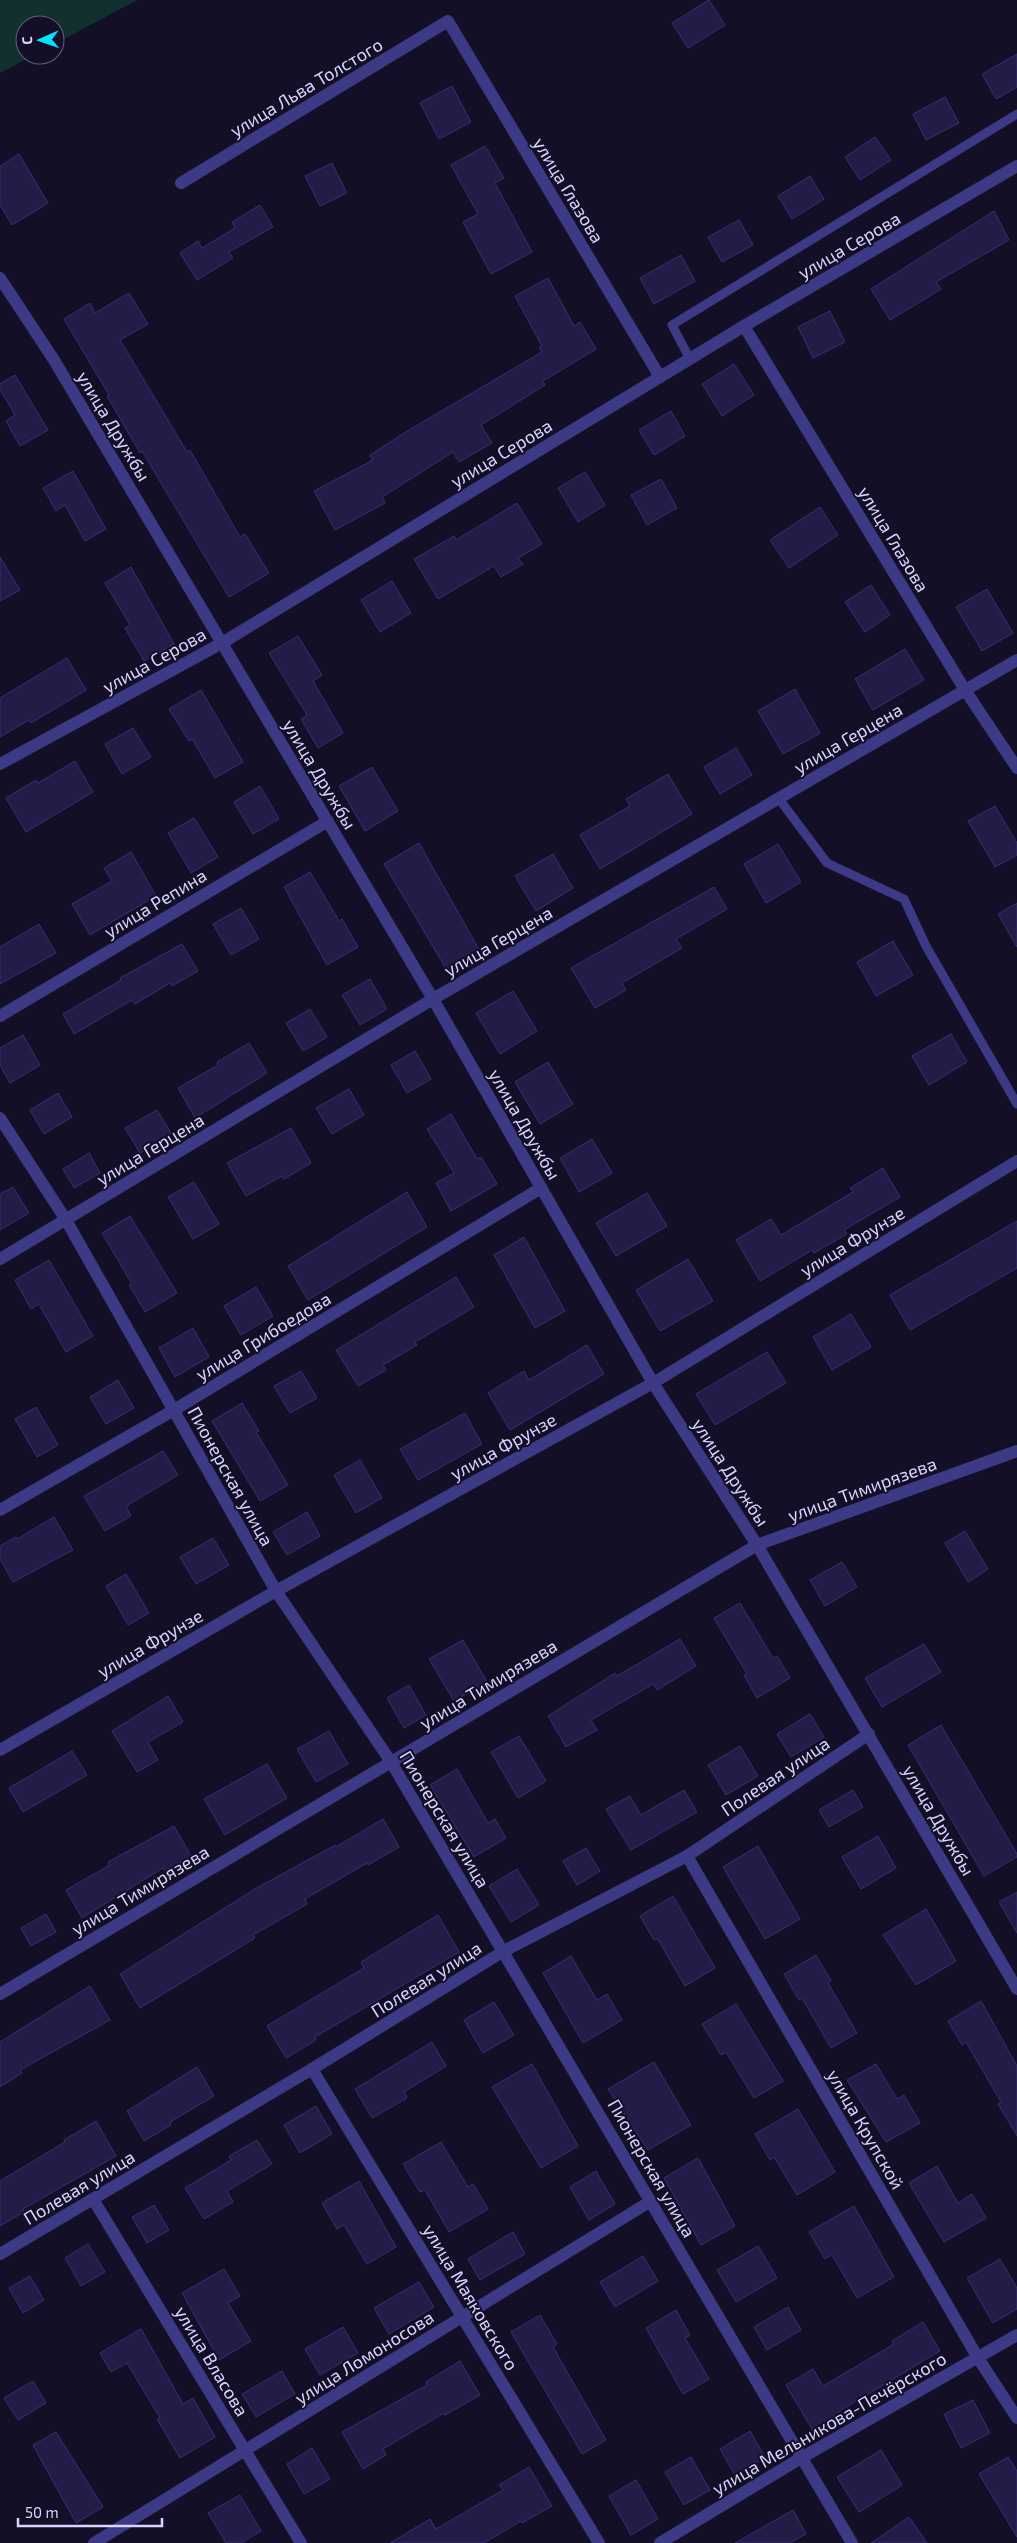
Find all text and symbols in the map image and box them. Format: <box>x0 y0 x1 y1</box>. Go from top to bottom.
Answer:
north arrow <box>15 15 65 65</box>
street label: улица Льва Толстого <box>226 33 386 141</box>
text: С <box>18 36 35 45</box>
street label: улица Глазова <box>529 133 609 247</box>
street label: улица Серова <box>794 207 904 283</box>
street label: улица Дружбы <box>73 367 155 485</box>
street label: улица Серова <box>446 414 556 492</box>
street label: улица Глазова <box>854 482 934 596</box>
street label: улица Серова <box>98 623 210 697</box>
street label: улица Герцена <box>790 698 906 778</box>
street label: улица Дружбы <box>279 715 361 833</box>
street label: улица Репина <box>100 864 210 942</box>
street label: улица Герцена <box>440 901 556 981</box>
street label: улица Дружбы <box>484 1065 566 1183</box>
street label: улица Герцена <box>92 1108 208 1190</box>
street label: улица Фрунзе <box>796 1201 908 1281</box>
street label: улица Грибоедова <box>191 1287 335 1385</box>
street label: Пионерская улица <box>184 1402 278 1550</box>
street label: улица Фрунзе <box>446 1408 560 1484</box>
street label: улица Дружбы <box>688 1414 774 1530</box>
street label: улица Тимирязева <box>785 1452 939 1526</box>
street label: улица Фрунзе <box>93 1604 207 1682</box>
street label: улица Тимирязева <box>415 1634 561 1734</box>
street label: Полевая улица <box>717 1732 833 1820</box>
street label: Пионерская улица <box>395 1746 495 1892</box>
street label: улица Дружбы <box>898 1761 980 1879</box>
street label: улица Тимирязева <box>67 1840 213 1940</box>
street label: Полевая улица <box>367 1936 485 2022</box>
street label: улица Крупской <box>823 2065 909 2193</box>
street label: Пионерская улица <box>603 2095 701 2241</box>
street label: Полевая улица <box>19 2145 139 2229</box>
street label: улица Маяковского <box>419 2220 523 2374</box>
street label: улица Власова <box>171 2302 253 2420</box>
street label: улица Ломоносова <box>290 2305 438 2409</box>
street label: улица Мельникова-Печёрского <box>708 2347 950 2499</box>
scale bar <box>18 2496 161 2528</box>
text: 50 m <box>25 2503 59 2521</box>

